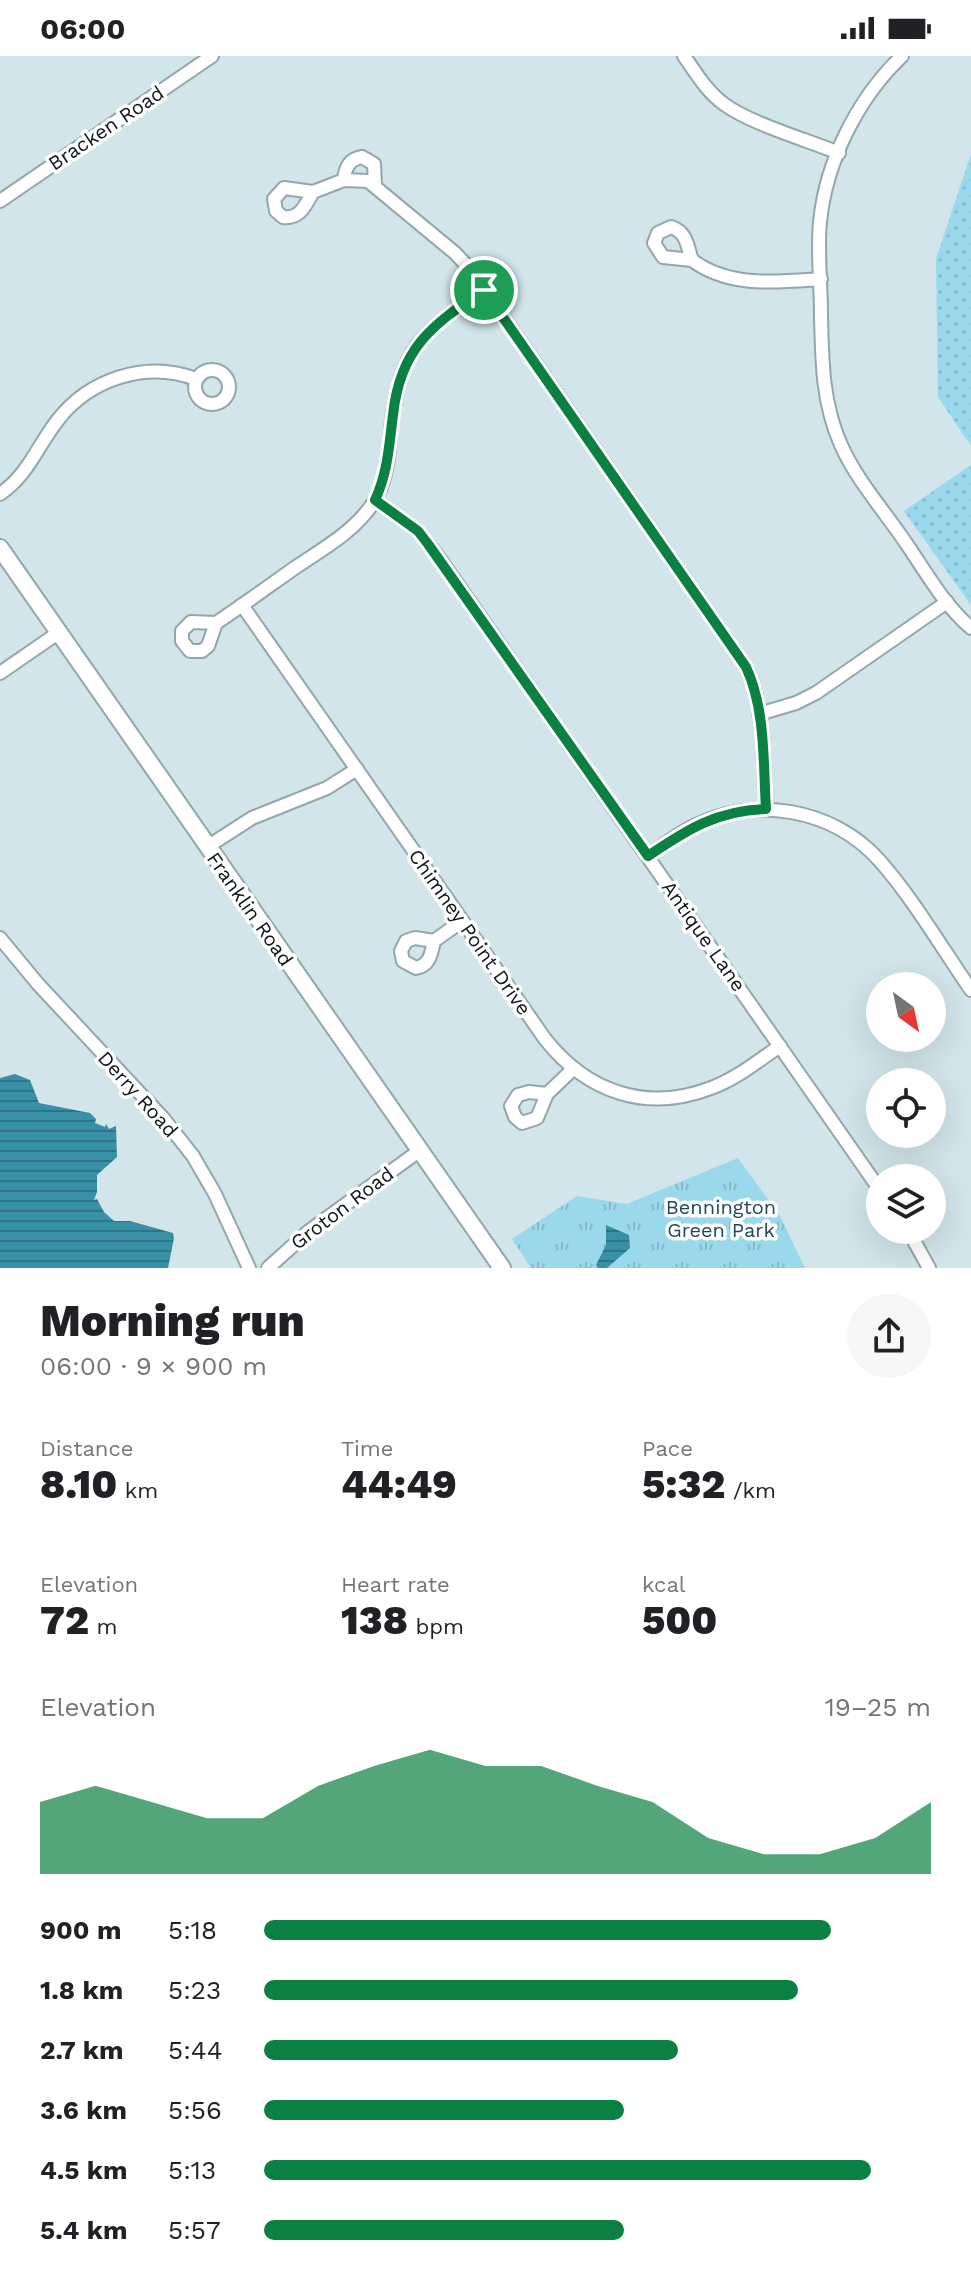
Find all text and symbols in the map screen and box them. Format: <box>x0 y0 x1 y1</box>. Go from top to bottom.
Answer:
text: 06:00 <box>40 11 126 46</box>
street label: Bracken Road <box>44 81 168 175</box>
pin <box>450 256 518 324</box>
icon: arrive <box>462 268 506 312</box>
street label: Chimney Point Drive <box>404 844 536 1020</box>
street label: Franklin Road <box>202 847 298 971</box>
street label: Antique Lane <box>657 876 751 996</box>
north arrow <box>866 972 946 1052</box>
map controls <box>866 972 946 1244</box>
street label: Derry Road <box>93 1046 183 1142</box>
button: locate <box>866 1068 946 1148</box>
street label: Groton Road <box>286 1162 398 1254</box>
button: layers <box>866 1164 946 1244</box>
park label: Bennington Green Park <box>666 1195 776 1242</box>
button: share <box>847 1294 931 1378</box>
text: Morning run <box>40 1295 305 1347</box>
text: 06:00 · 9 × 900 m <box>40 1351 267 1381</box>
text: Distance <box>40 1436 134 1461</box>
text: Time <box>341 1436 393 1461</box>
text: Pace <box>642 1436 693 1461</box>
text: 8.10 <box>40 1461 117 1508</box>
text: 44:49 <box>341 1461 457 1508</box>
text: 5:32 <box>642 1461 725 1508</box>
text: km <box>117 1478 158 1503</box>
text: /km <box>725 1478 776 1503</box>
text: Elevation <box>40 1572 138 1597</box>
text: Heart rate <box>341 1572 450 1597</box>
text: kcal <box>642 1572 686 1597</box>
text: 72 <box>40 1597 89 1644</box>
text: 138 <box>341 1597 408 1644</box>
text: 500 <box>642 1597 717 1644</box>
text: m <box>89 1614 118 1639</box>
text: bpm <box>408 1614 464 1639</box>
text: Elevation <box>40 1692 156 1722</box>
text: 19–25 m <box>825 1692 931 1722</box>
text: 900 m <box>40 1915 121 1945</box>
text: 5:18 <box>168 1915 217 1945</box>
text: 1.8 km <box>40 1975 123 2005</box>
text: 5:23 <box>168 1975 221 2005</box>
text: 2.7 km <box>40 2035 123 2065</box>
text: 5:44 <box>168 2035 223 2065</box>
text: 3.6 km <box>40 2095 127 2125</box>
text: 5:56 <box>168 2095 222 2125</box>
text: 4.5 km <box>40 2155 127 2185</box>
text: 5:13 <box>168 2155 216 2185</box>
text: 5.4 km <box>40 2215 127 2245</box>
text: 5:57 <box>168 2215 221 2245</box>

